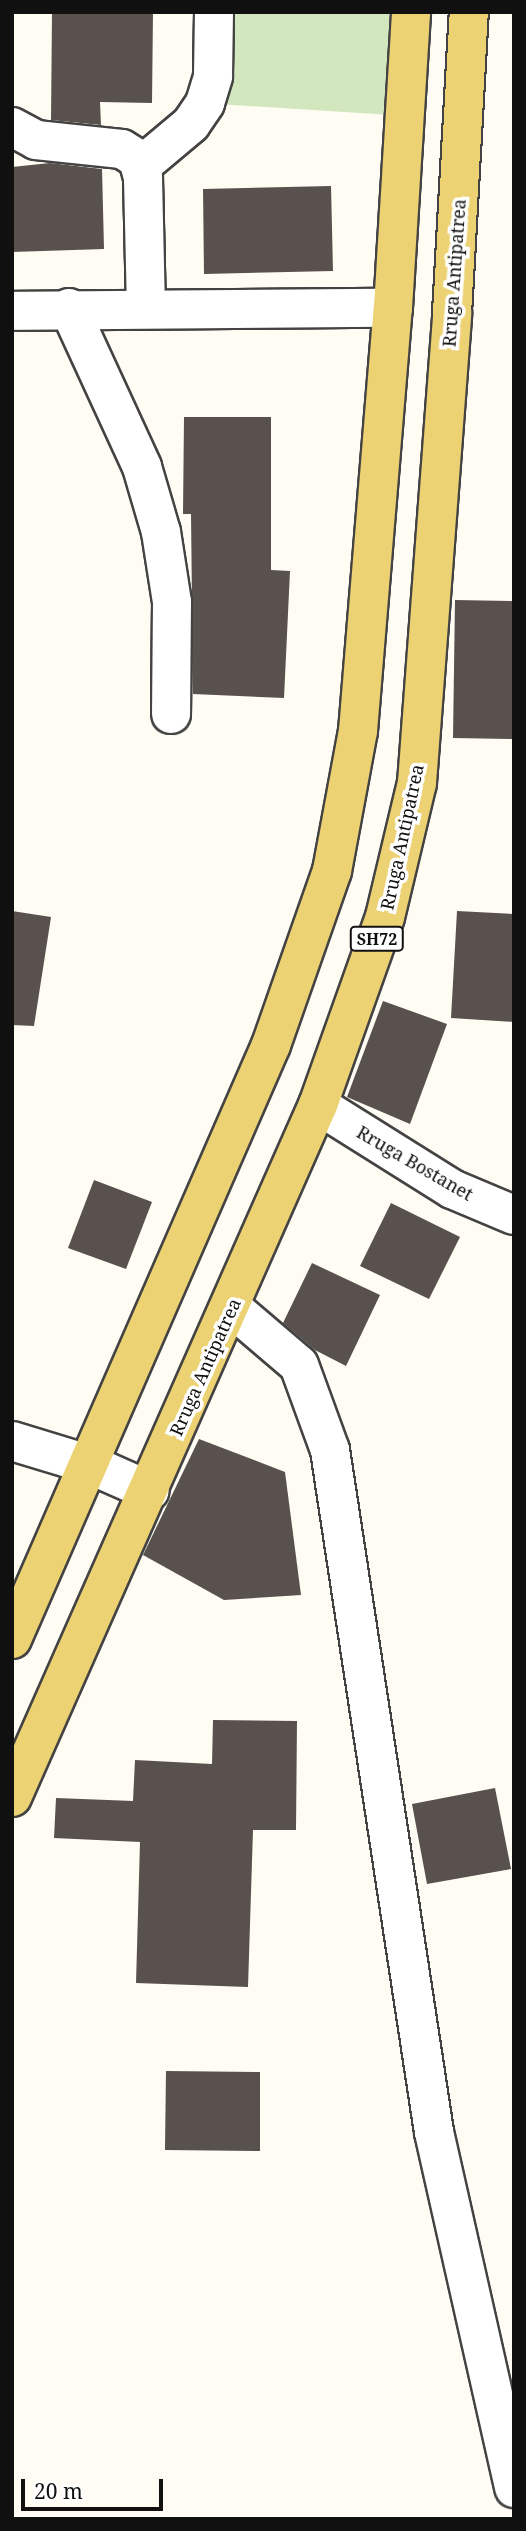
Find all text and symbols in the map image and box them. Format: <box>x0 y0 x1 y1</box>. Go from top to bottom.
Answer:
street label: Rruga Antipatrea <box>438 198 470 348</box>
street label: Rruga Antipatrea <box>376 762 428 912</box>
road number: SH72 <box>349 926 405 951</box>
street label: Rruga Bostanet <box>353 1121 477 1205</box>
street label: Rruga Antipatrea <box>165 1295 245 1439</box>
scale bar <box>24 2464 166 2508</box>
text: 20 m <box>34 2477 83 2505</box>

